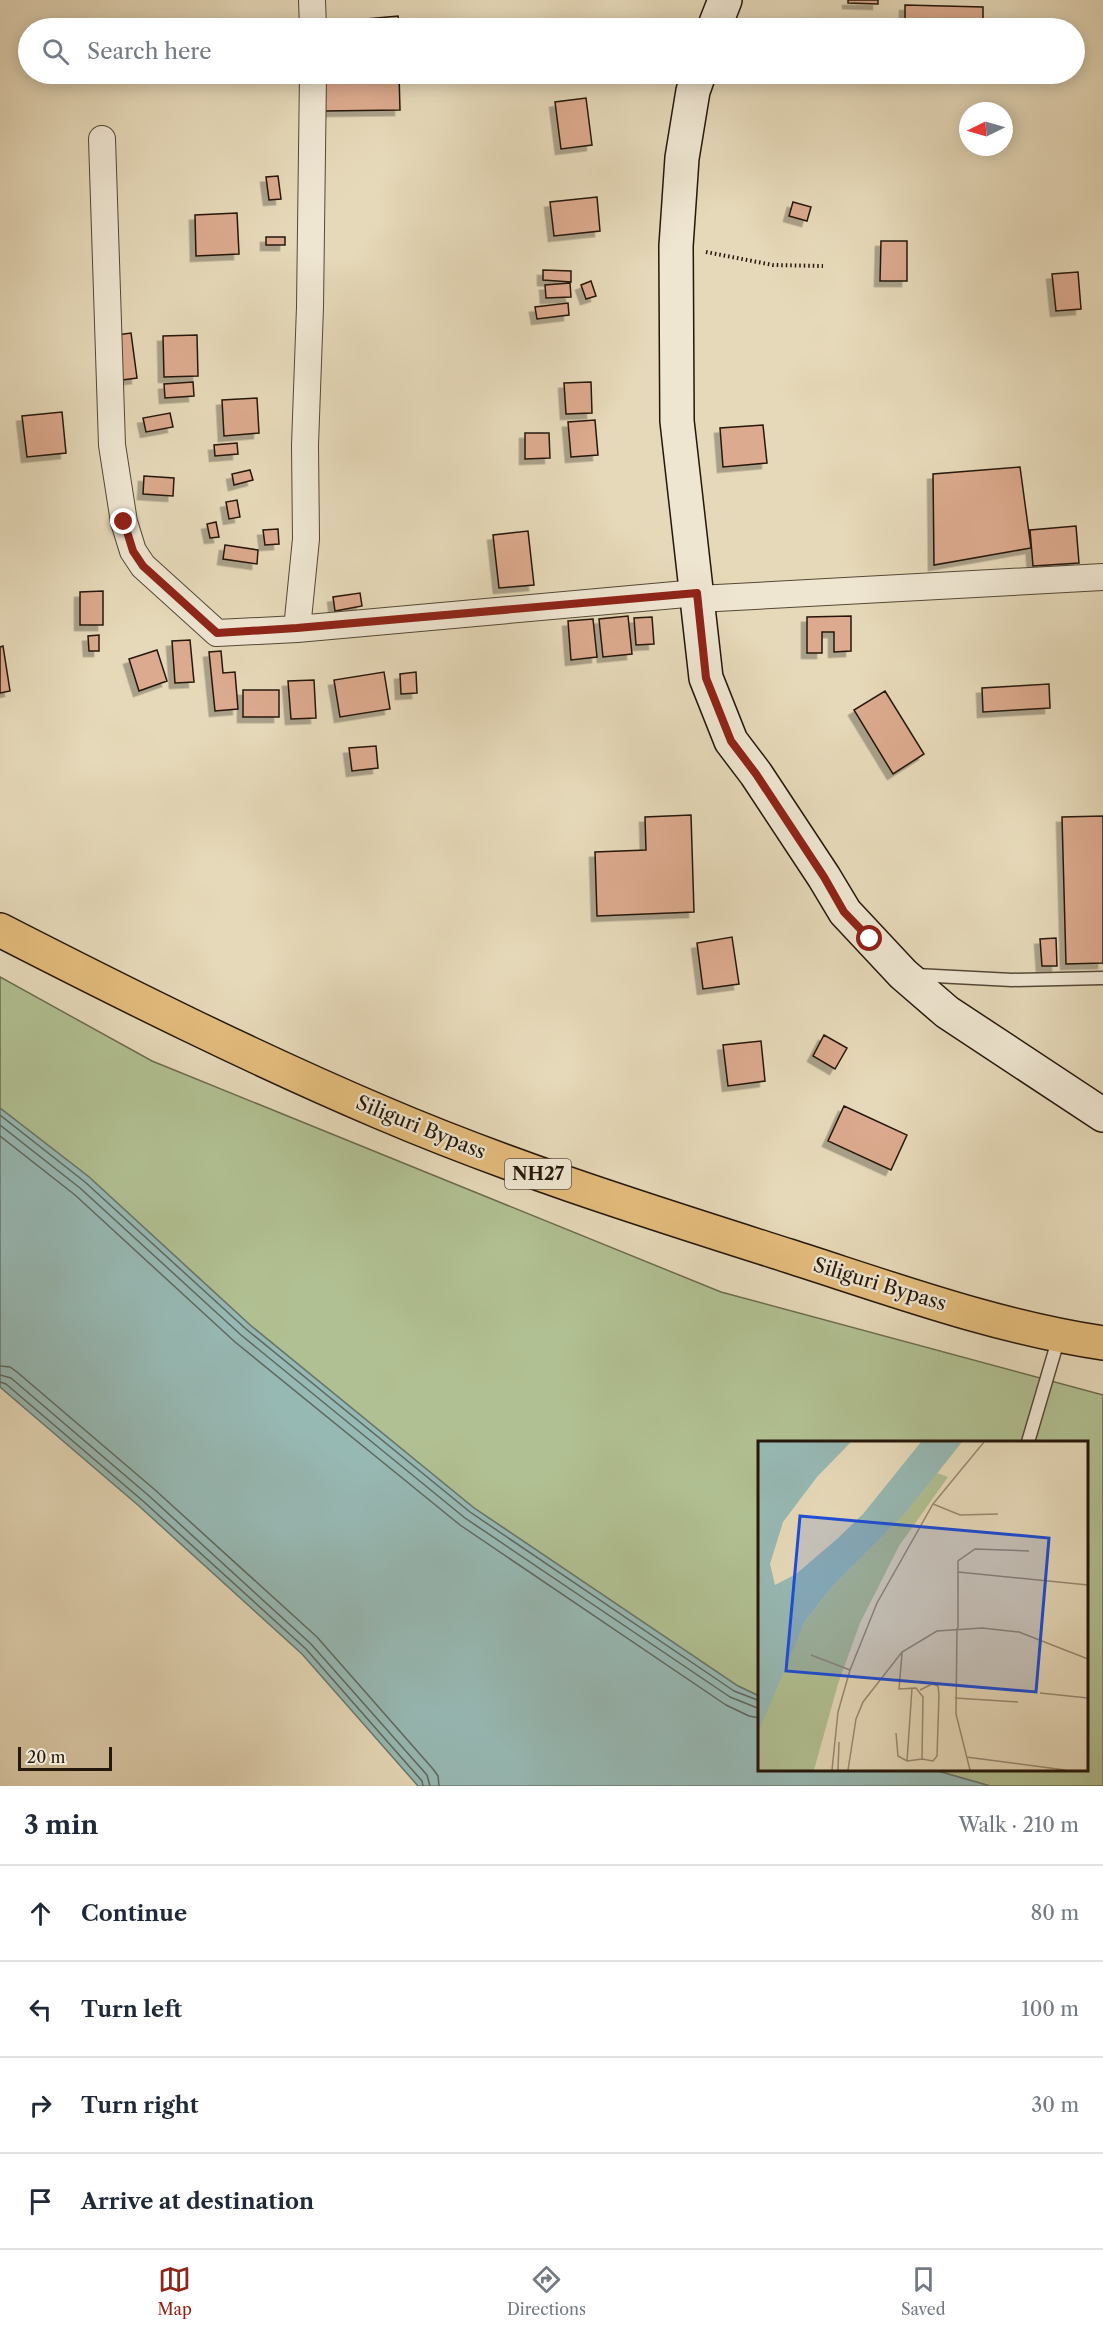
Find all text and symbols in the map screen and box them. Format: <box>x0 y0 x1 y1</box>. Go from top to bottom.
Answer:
search box <box>18 18 1085 84</box>
icon: search <box>39 35 72 68</box>
text: Search here <box>87 38 212 65</box>
north arrow <box>959 102 1013 156</box>
route end <box>110 508 136 534</box>
route start <box>856 925 882 951</box>
street label: Siliguri Bypass <box>353 1090 489 1164</box>
road number: NH27 <box>505 1159 571 1189</box>
street label: Siliguri Bypass <box>811 1252 949 1316</box>
inset map <box>758 1441 1088 1771</box>
scale bar <box>18 1744 112 1772</box>
text: 20 m <box>27 1747 66 1767</box>
text: 3 min <box>24 1809 98 1841</box>
text: Walk · 210 m <box>958 1813 1079 1837</box>
icon: ahead <box>24 1897 57 1930</box>
text: Continue <box>81 1900 187 1927</box>
text: 80 m <box>1031 1901 1079 1925</box>
icon: left <box>24 1993 57 2026</box>
text: Turn left <box>81 1996 182 2023</box>
text: 100 m <box>1021 1997 1079 2021</box>
icon: right <box>24 2089 57 2122</box>
text: Turn right <box>81 2092 199 2119</box>
text: 30 m <box>1031 2093 1079 2117</box>
icon: arrive <box>24 2185 57 2218</box>
text: Arrive at destination <box>81 2188 314 2215</box>
tab: Map <box>158 2263 192 2319</box>
tab: Directions <box>507 2263 586 2319</box>
tab: Saved <box>901 2263 945 2319</box>

